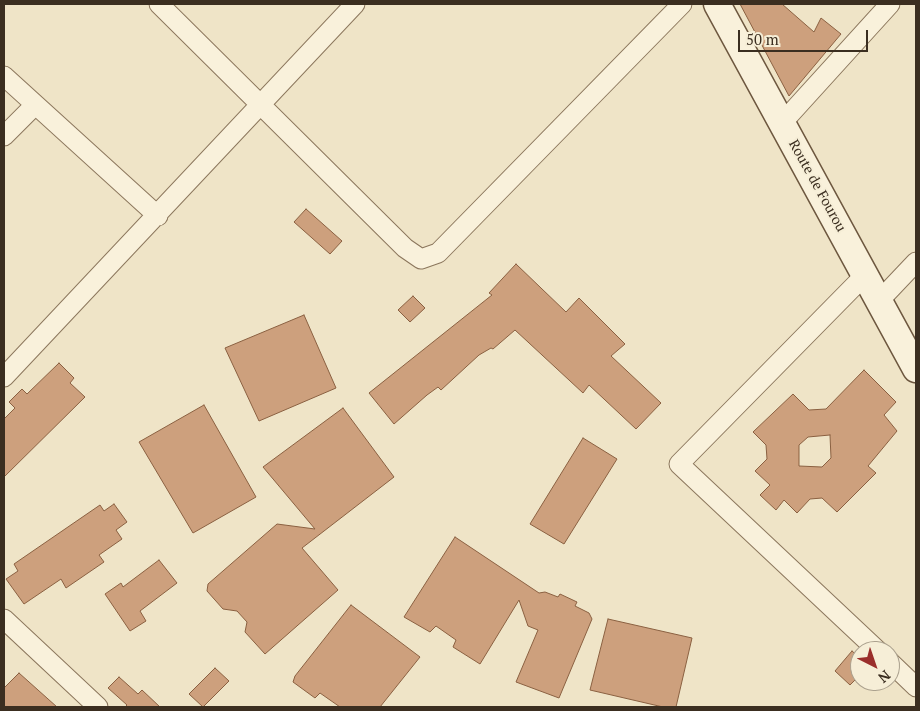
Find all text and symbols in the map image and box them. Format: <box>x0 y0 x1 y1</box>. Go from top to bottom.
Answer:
scale bar <box>740 20 870 52</box>
text: 50 m <box>746 29 779 49</box>
street label: Route de Fourou <box>785 137 849 235</box>
north arrow <box>850 641 900 691</box>
text: N <box>874 666 895 688</box>

